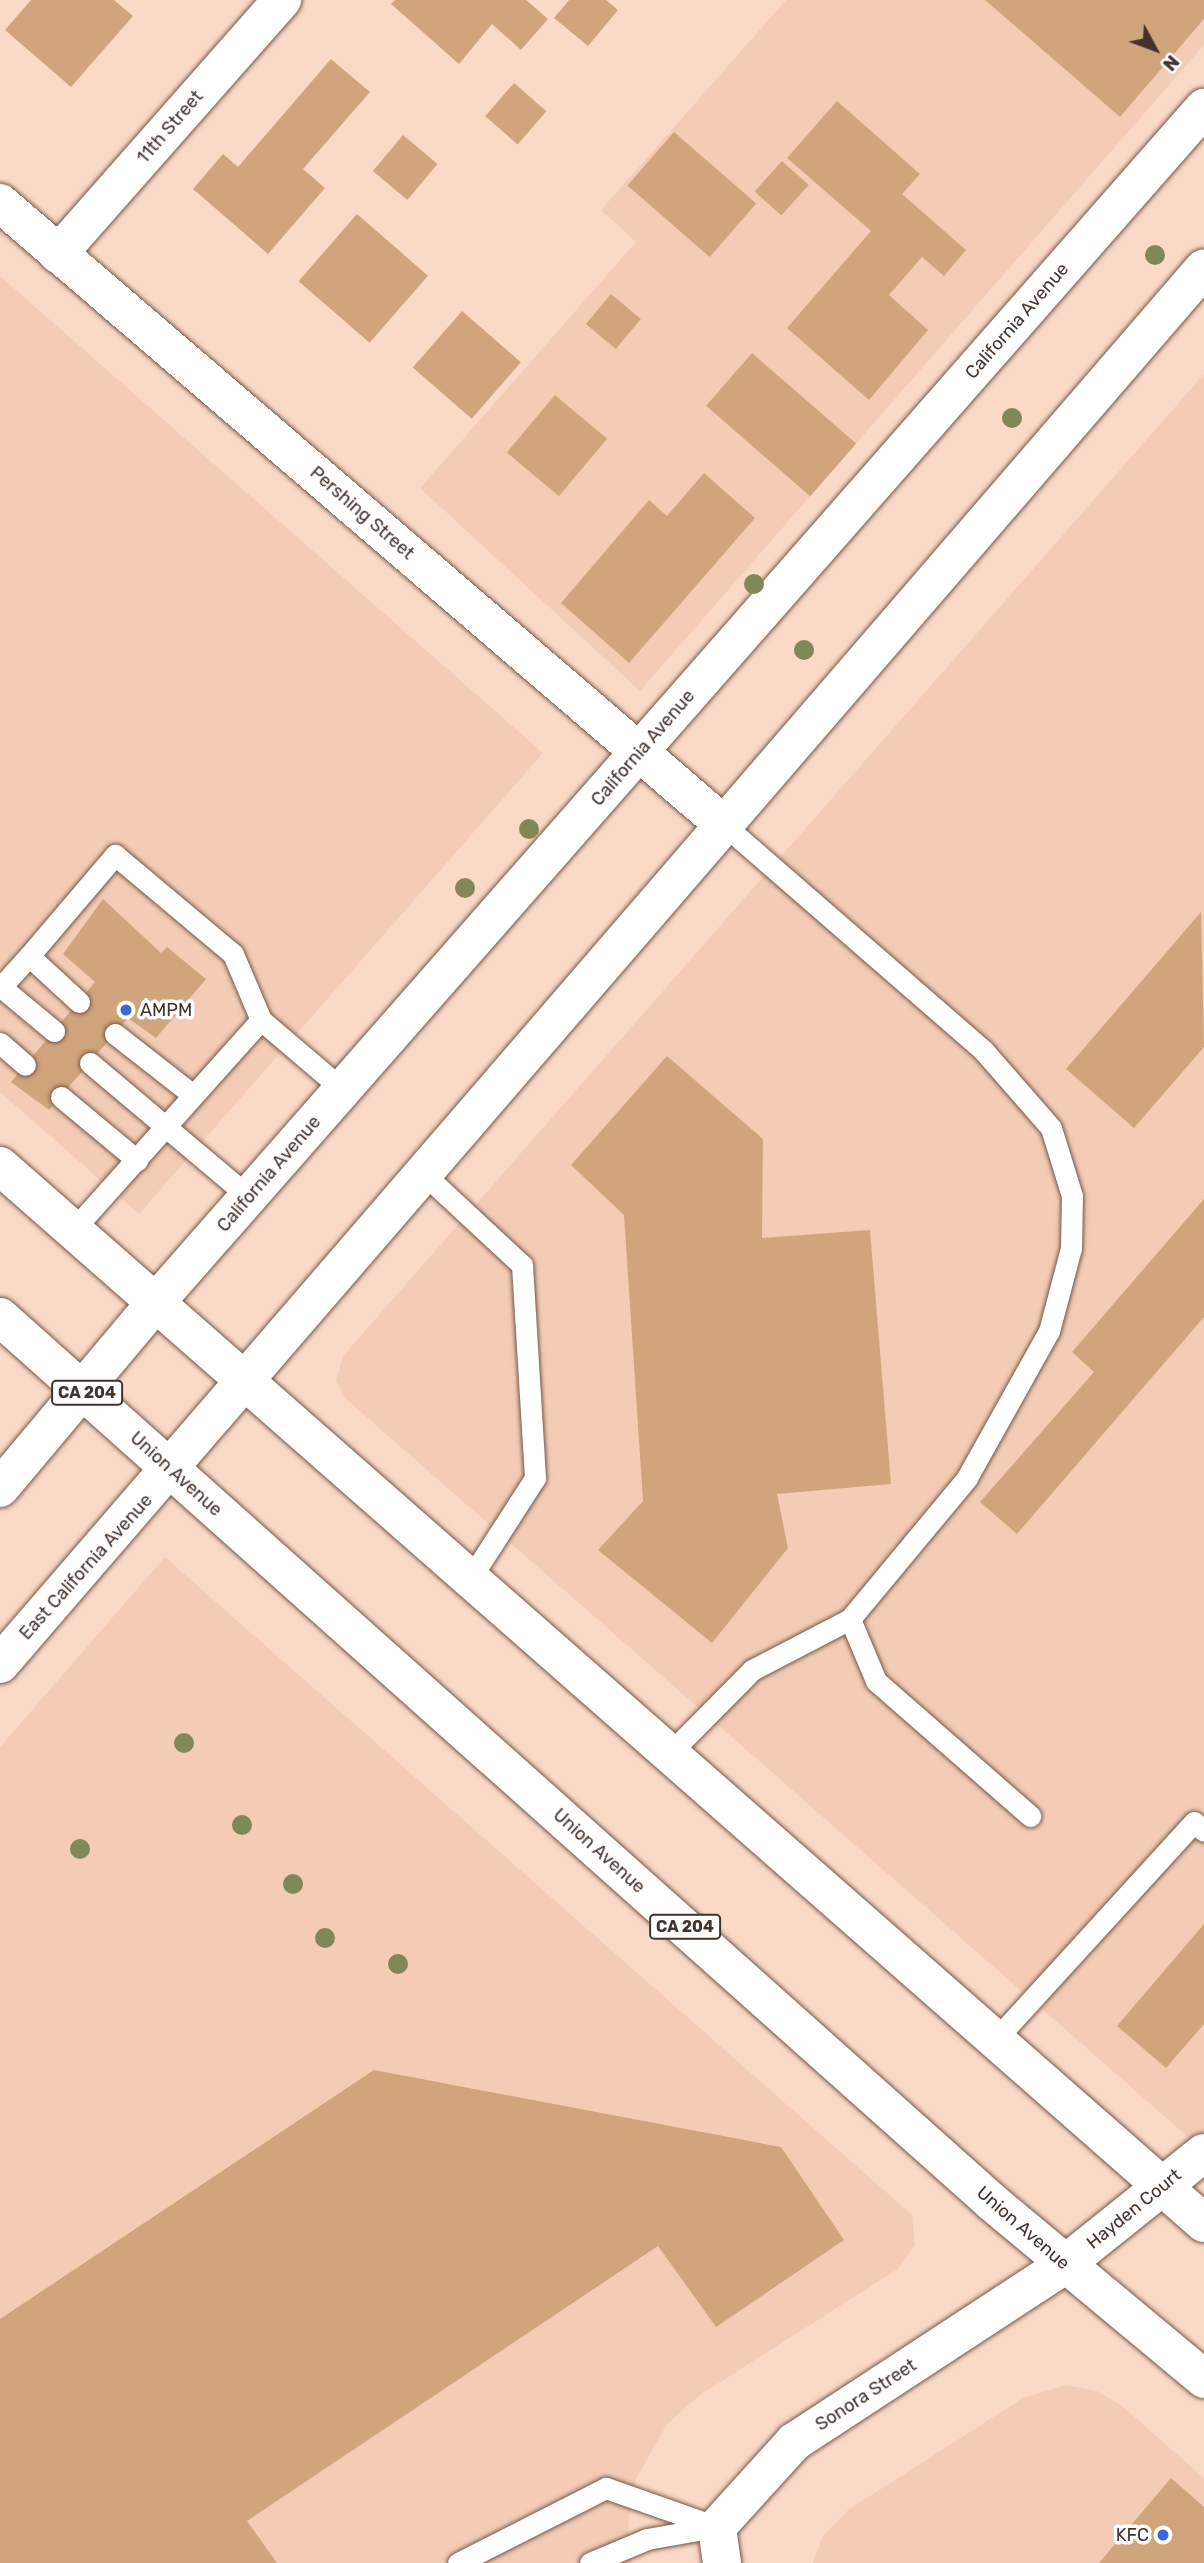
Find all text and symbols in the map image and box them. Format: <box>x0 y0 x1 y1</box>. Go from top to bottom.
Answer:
north arrow <box>1120 14 1190 84</box>
text: N <box>1158 50 1184 76</box>
street label: 11th Street <box>132 86 208 168</box>
street label: California Avenue <box>961 258 1073 384</box>
street label: Pershing Street <box>305 462 419 564</box>
street label: California Avenue <box>587 685 699 811</box>
place label: AMPM <box>140 999 192 1021</box>
marker: AMPM <box>118 1002 134 1018</box>
street label: California Avenue <box>213 1111 325 1237</box>
road number: CA 204 <box>50 1380 124 1406</box>
street label: Union Avenue <box>125 1427 227 1521</box>
street label: East California Avenue <box>15 1490 157 1644</box>
street label: Union Avenue <box>548 1804 650 1898</box>
road number: CA 204 <box>648 1914 722 1940</box>
street label: Hayden Court <box>1082 2164 1186 2254</box>
street label: Union Avenue <box>972 2182 1074 2274</box>
street label: Sonora Street <box>812 2354 920 2436</box>
place label: KFC <box>1116 2524 1149 2546</box>
marker: KFC <box>1155 2527 1171 2543</box>

